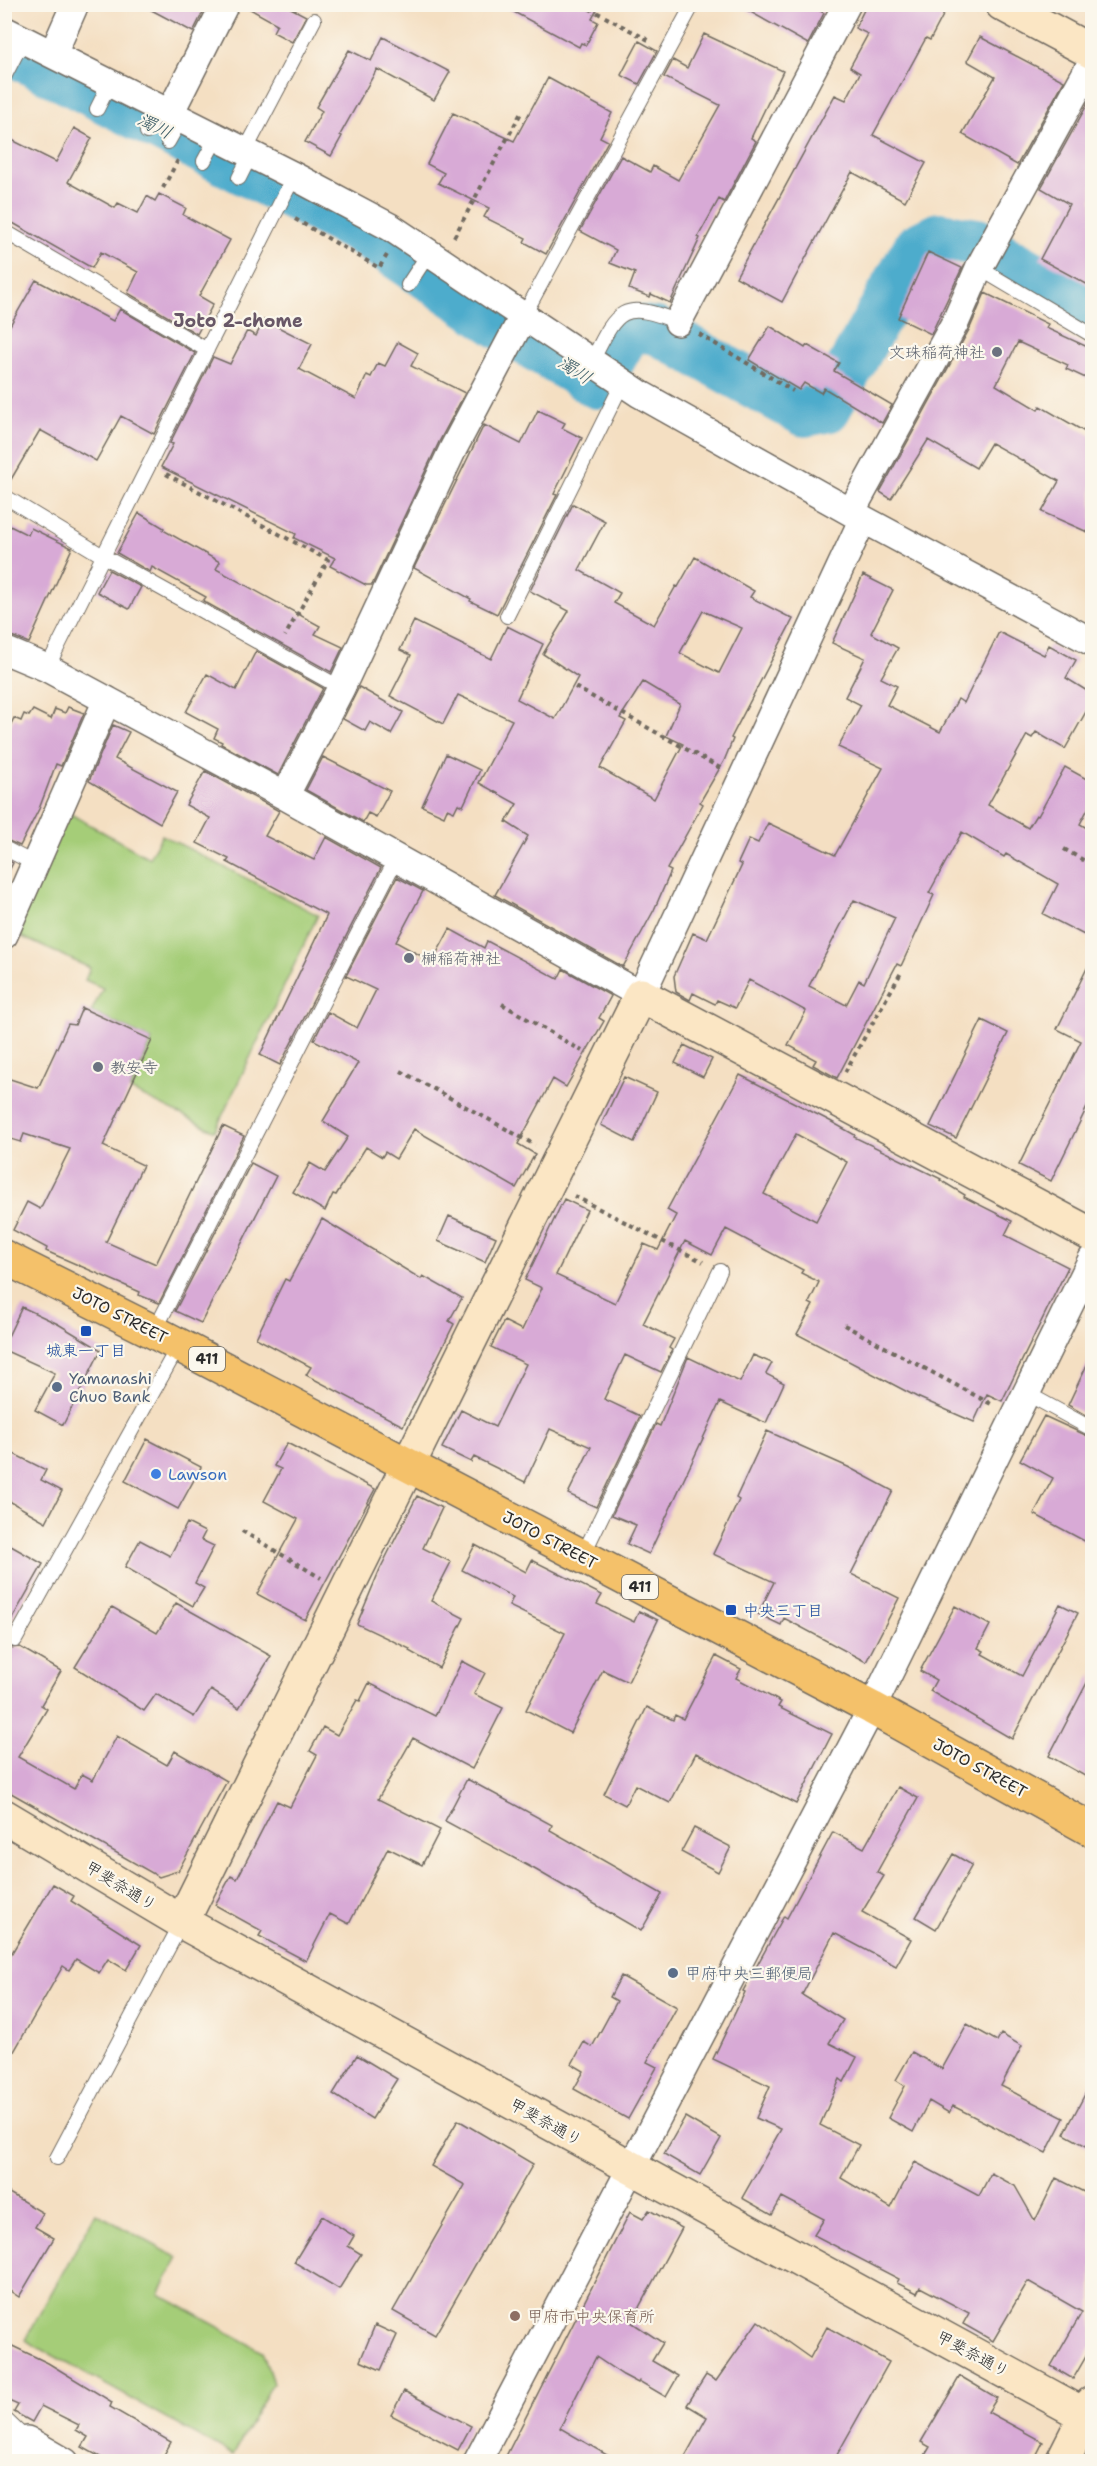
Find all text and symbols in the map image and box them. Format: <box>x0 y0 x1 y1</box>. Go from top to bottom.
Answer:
water label: 濁川 <box>134 107 176 145</box>
district label: Joto 2-chome <box>173 309 303 333</box>
place label: 文珠稲荷神社 <box>889 342 985 363</box>
marker: 文珠稲荷神社 <box>990 345 1004 359</box>
water label: 濁川 <box>553 350 597 390</box>
place label: 榊稲荷神社 <box>421 948 501 969</box>
marker: 榊稲荷神社 <box>402 951 416 965</box>
place label: 教安寺 <box>110 1057 158 1078</box>
marker: 教安寺 <box>91 1060 105 1074</box>
street label: JOTO STREET <box>69 1282 171 1348</box>
marker: 城東一丁目 <box>79 1324 93 1338</box>
place label: 城東一丁目 <box>46 1340 126 1361</box>
road number: 411 <box>189 1347 225 1371</box>
place label: Yamanashi Chuo Bank <box>69 1368 152 1407</box>
marker: Yamanashi Chuo Bank <box>50 1380 64 1394</box>
place label: Lawson <box>168 1464 227 1485</box>
marker: Lawson <box>149 1467 163 1481</box>
street label: JOTO STREET <box>499 1506 601 1574</box>
road number: 411 <box>622 1575 658 1599</box>
place label: 中央三丁目 <box>743 1600 823 1621</box>
marker: 中央三丁目 <box>724 1603 738 1617</box>
street label: JOTO STREET <box>929 1733 1031 1803</box>
street label: 甲斐奈通り <box>81 1856 161 1916</box>
place label: 甲府中央三郵便局 <box>685 1963 813 1984</box>
marker: 甲府中央三郵便局 <box>666 1966 680 1980</box>
street label: 甲斐奈通り <box>506 2093 586 2151</box>
place label: 甲府市中央保育所 <box>527 2306 655 2327</box>
marker: 甲府市中央保育所 <box>508 2309 522 2323</box>
street label: 甲斐奈通り <box>933 2326 1013 2382</box>

